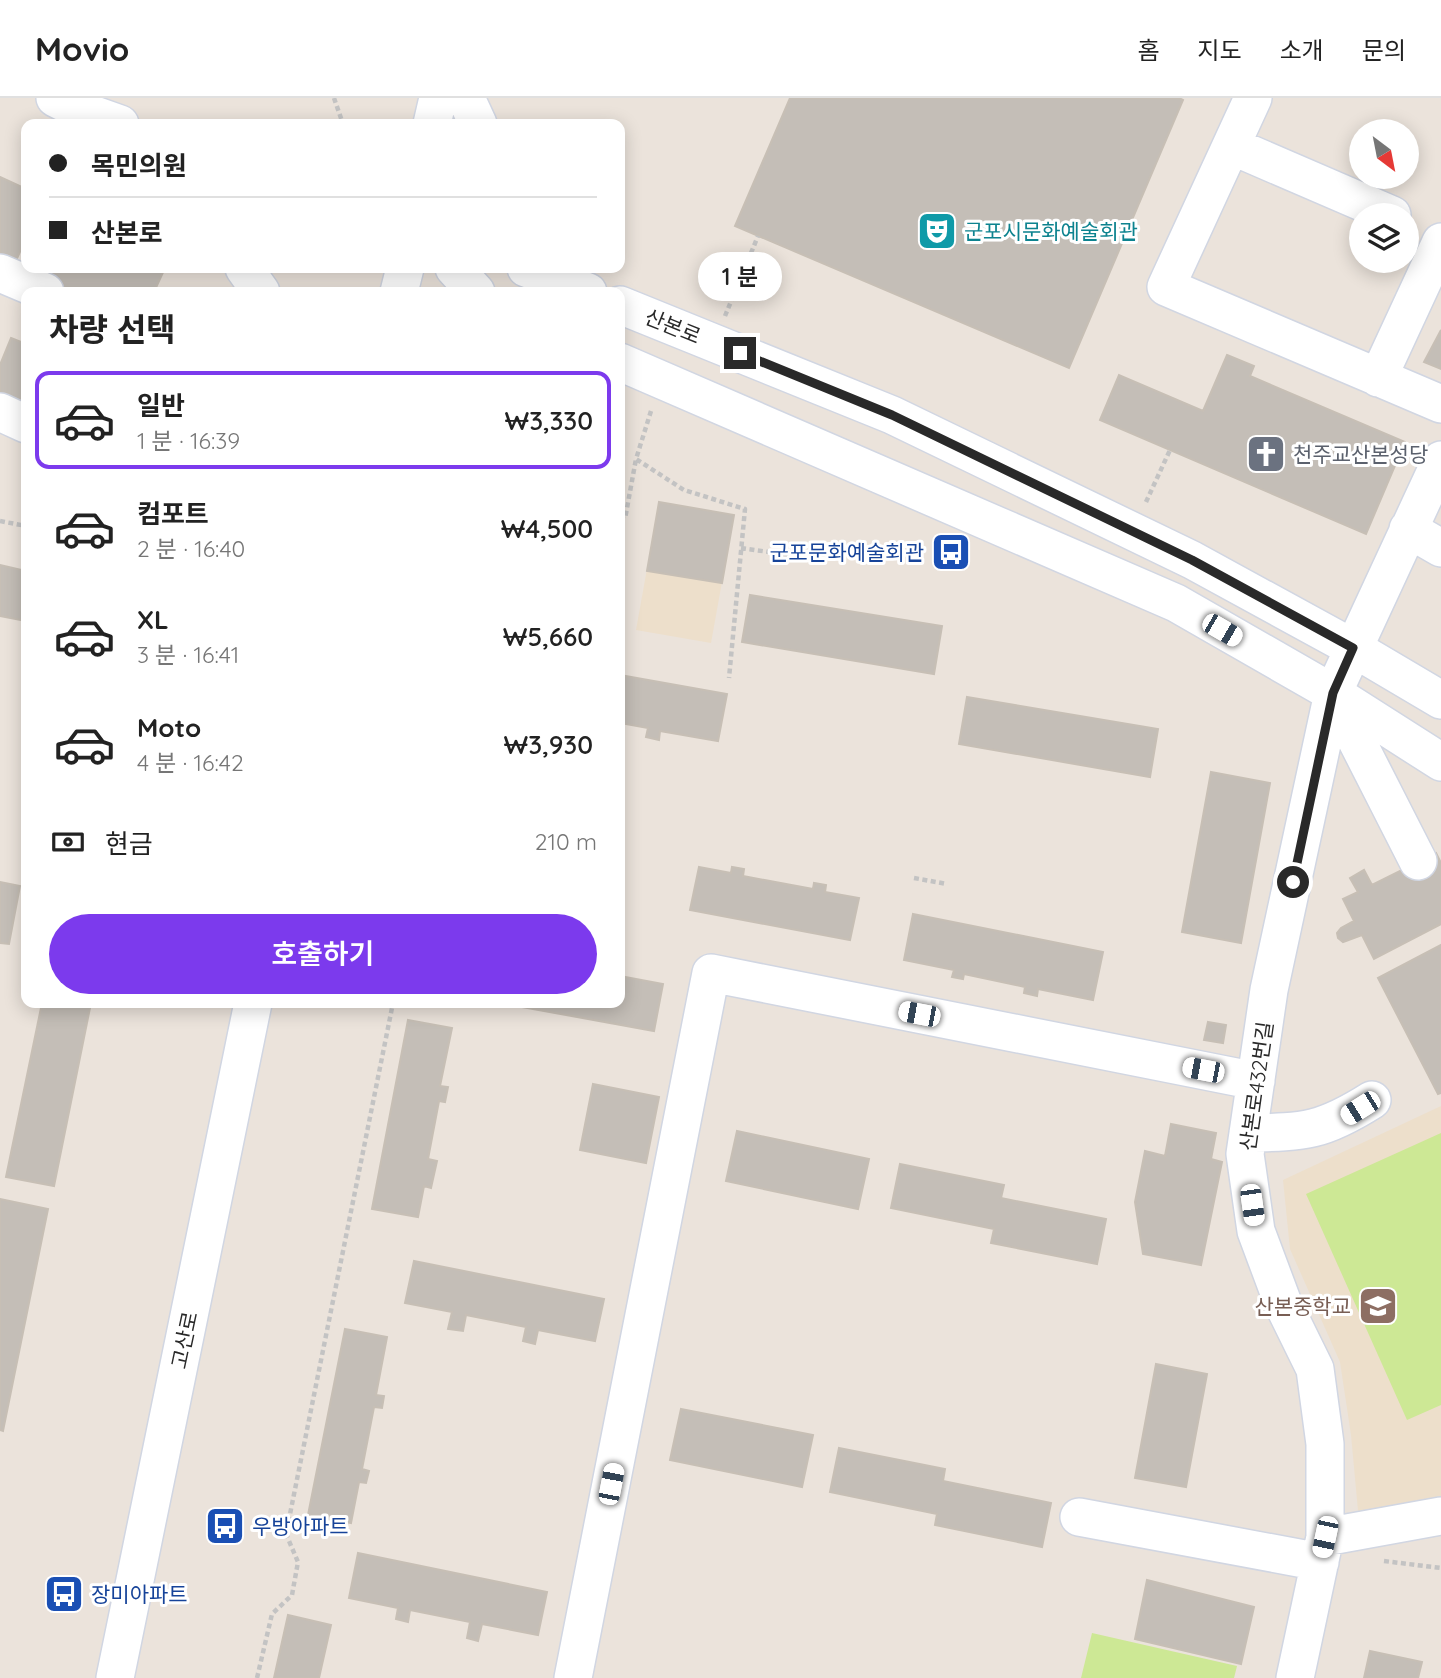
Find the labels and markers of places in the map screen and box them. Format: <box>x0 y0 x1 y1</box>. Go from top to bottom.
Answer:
theatre icon: 군포시문화예술회관 <box>916 210 958 252</box>
place label: 군포시문화예술회관 <box>964 218 1138 244</box>
church icon: 천주교산본성당 <box>1245 433 1287 475</box>
place label: 천주교산본성당 <box>1293 441 1428 467</box>
bus stop icon: 군포문화예술회관 <box>930 531 972 573</box>
place label: 군포문화예술회관 <box>769 539 924 565</box>
school or university icon: 산본중학교 <box>1357 1285 1399 1327</box>
place label: 산본중학교 <box>1254 1293 1351 1319</box>
bus stop icon: 우방아파트 <box>204 1505 246 1547</box>
place label: 우방아파트 <box>252 1513 349 1539</box>
bus stop icon: 장미아파트 <box>43 1573 85 1615</box>
place label: 장미아파트 <box>91 1581 188 1607</box>

